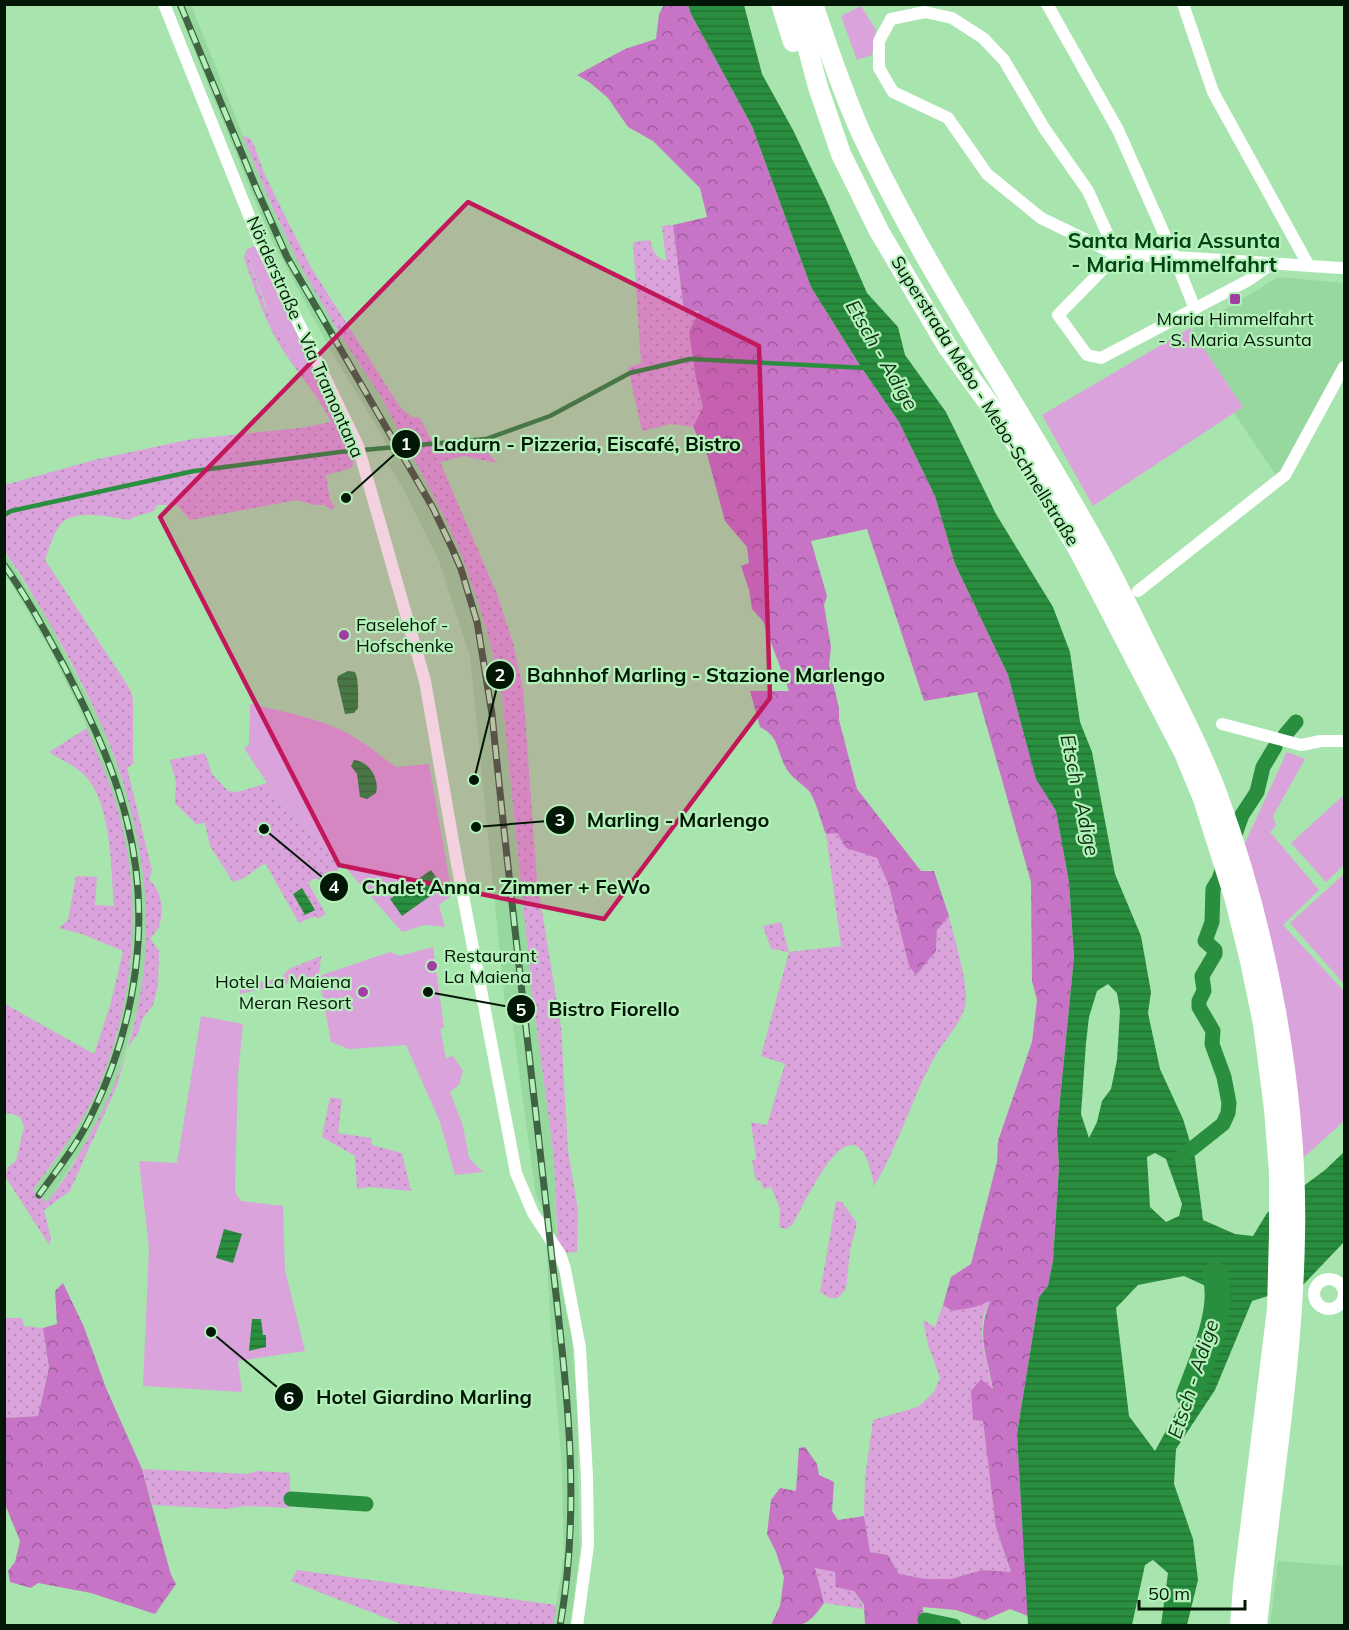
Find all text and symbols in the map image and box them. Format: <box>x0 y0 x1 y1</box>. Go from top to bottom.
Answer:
street label: Nörderstraße - Via Tramontana <box>242 212 369 461</box>
district label: Santa Maria Assunta - Maria Himmelfahrt <box>1068 227 1280 277</box>
street label: Superstrada Mebo - Mebo-Schnellstraße <box>886 251 1085 550</box>
marker: Maria Himmelfahrt - S. Maria Assunta <box>1228 292 1242 306</box>
water label: Etsch - Adige <box>841 295 924 415</box>
place label: Maria Himmelfahrt - S. Maria Assunta <box>1157 307 1313 351</box>
callout: Ladurn - Pizzeria, Eiscafé, Bistro <box>391 425 753 463</box>
text: Ladurn - Pizzeria, Eiscafé, Bistro <box>433 431 741 456</box>
text: 1 <box>401 432 411 455</box>
place label: Faselehof - Hofschenke <box>356 613 454 657</box>
marker: Faselehof - Hofschenke <box>337 628 351 642</box>
callout: Bahnhof Marling - Stazione Marlengo <box>485 656 897 694</box>
text: Bahnhof Marling - Stazione Marlengo <box>527 662 885 687</box>
text: 2 <box>495 663 505 686</box>
water label: Etsch - Adige <box>1055 732 1106 858</box>
callout: Marling - Marlengo <box>545 801 781 839</box>
text: Marling - Marlengo <box>587 807 769 832</box>
text: 3 <box>555 808 565 831</box>
callout: Chalet Anna - Zimmer + FeWo <box>319 868 662 906</box>
text: Chalet Anna - Zimmer + FeWo <box>362 874 651 899</box>
text: 4 <box>329 875 340 898</box>
place label: Restaurant La Maiena <box>444 944 536 988</box>
marker: Restaurant La Maiena <box>425 959 439 973</box>
place label: Hotel La Maiena Meran Resort <box>215 970 351 1014</box>
marker: Hotel La Maiena Meran Resort <box>356 985 370 999</box>
callout: Bistro Fiorello <box>506 990 691 1028</box>
text: Bistro Fiorello <box>549 996 680 1021</box>
text: 5 <box>516 998 527 1021</box>
water label: Etsch - Adige <box>1162 1316 1224 1441</box>
callout: Hotel Giardino Marling <box>274 1378 544 1416</box>
text: Hotel Giardino Marling <box>316 1384 532 1409</box>
text: 6 <box>284 1386 295 1409</box>
scale bar <box>1139 1573 1246 1611</box>
text: 50 m <box>1148 1582 1190 1605</box>

